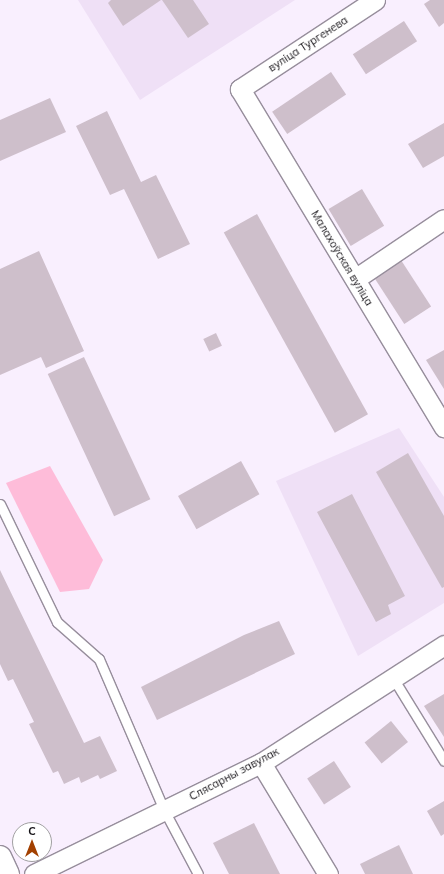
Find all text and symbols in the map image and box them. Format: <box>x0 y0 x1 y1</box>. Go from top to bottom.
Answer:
street label: вуліца Тургенева <box>266 13 350 75</box>
street label: Малахоўская вуліца <box>308 208 376 308</box>
street label: Слясарны завулак <box>187 745 281 803</box>
north arrow <box>12 822 52 862</box>
text: С <box>28 824 36 838</box>

